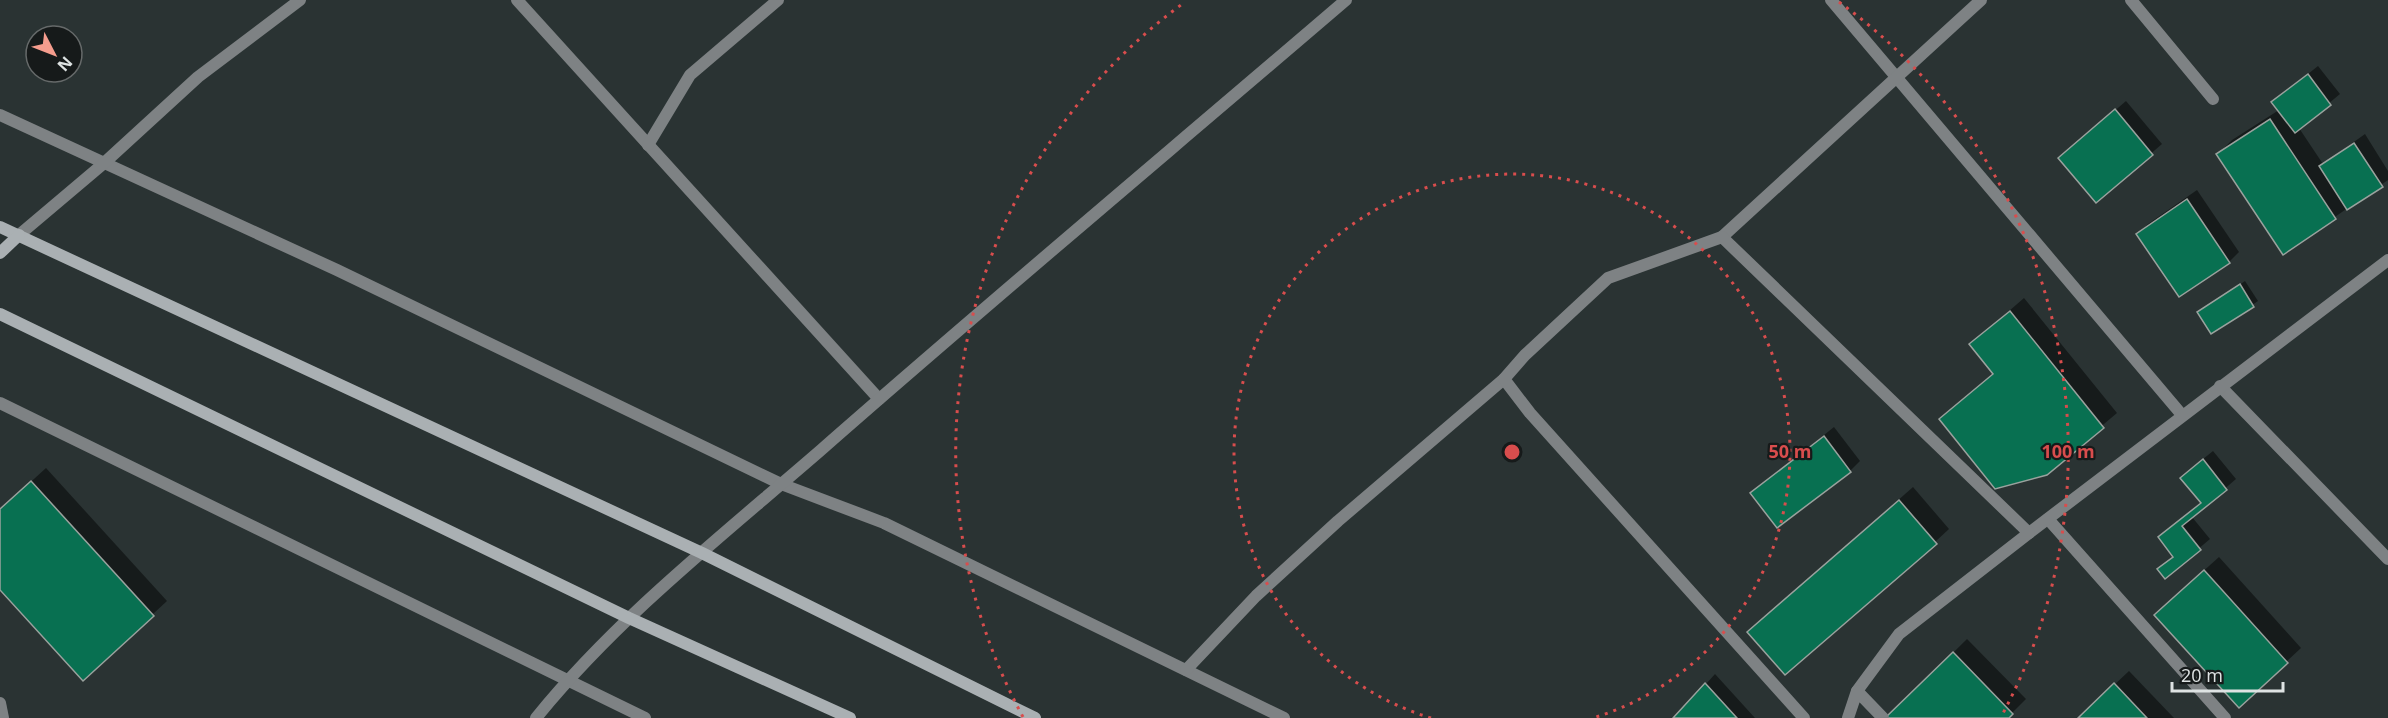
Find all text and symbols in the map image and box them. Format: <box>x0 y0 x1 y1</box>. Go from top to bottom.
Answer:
north arrow <box>24 24 84 84</box>
text: N <box>53 52 78 76</box>
text: 50 m <box>1769 439 1811 463</box>
text: 100 m <box>2041 439 2095 463</box>
centre of rings <box>1502 442 1522 462</box>
scale bar <box>2172 655 2283 693</box>
text: 20 m <box>2181 663 2223 687</box>

